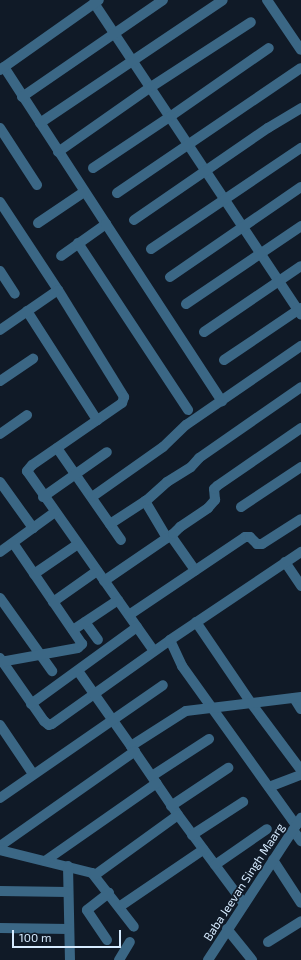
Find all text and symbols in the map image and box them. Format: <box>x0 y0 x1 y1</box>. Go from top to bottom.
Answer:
street label: Baba Jeevan Singh Maarg <box>200 820 288 944</box>
scale bar <box>14 922 123 948</box>
text: 100 m <box>19 930 51 944</box>

